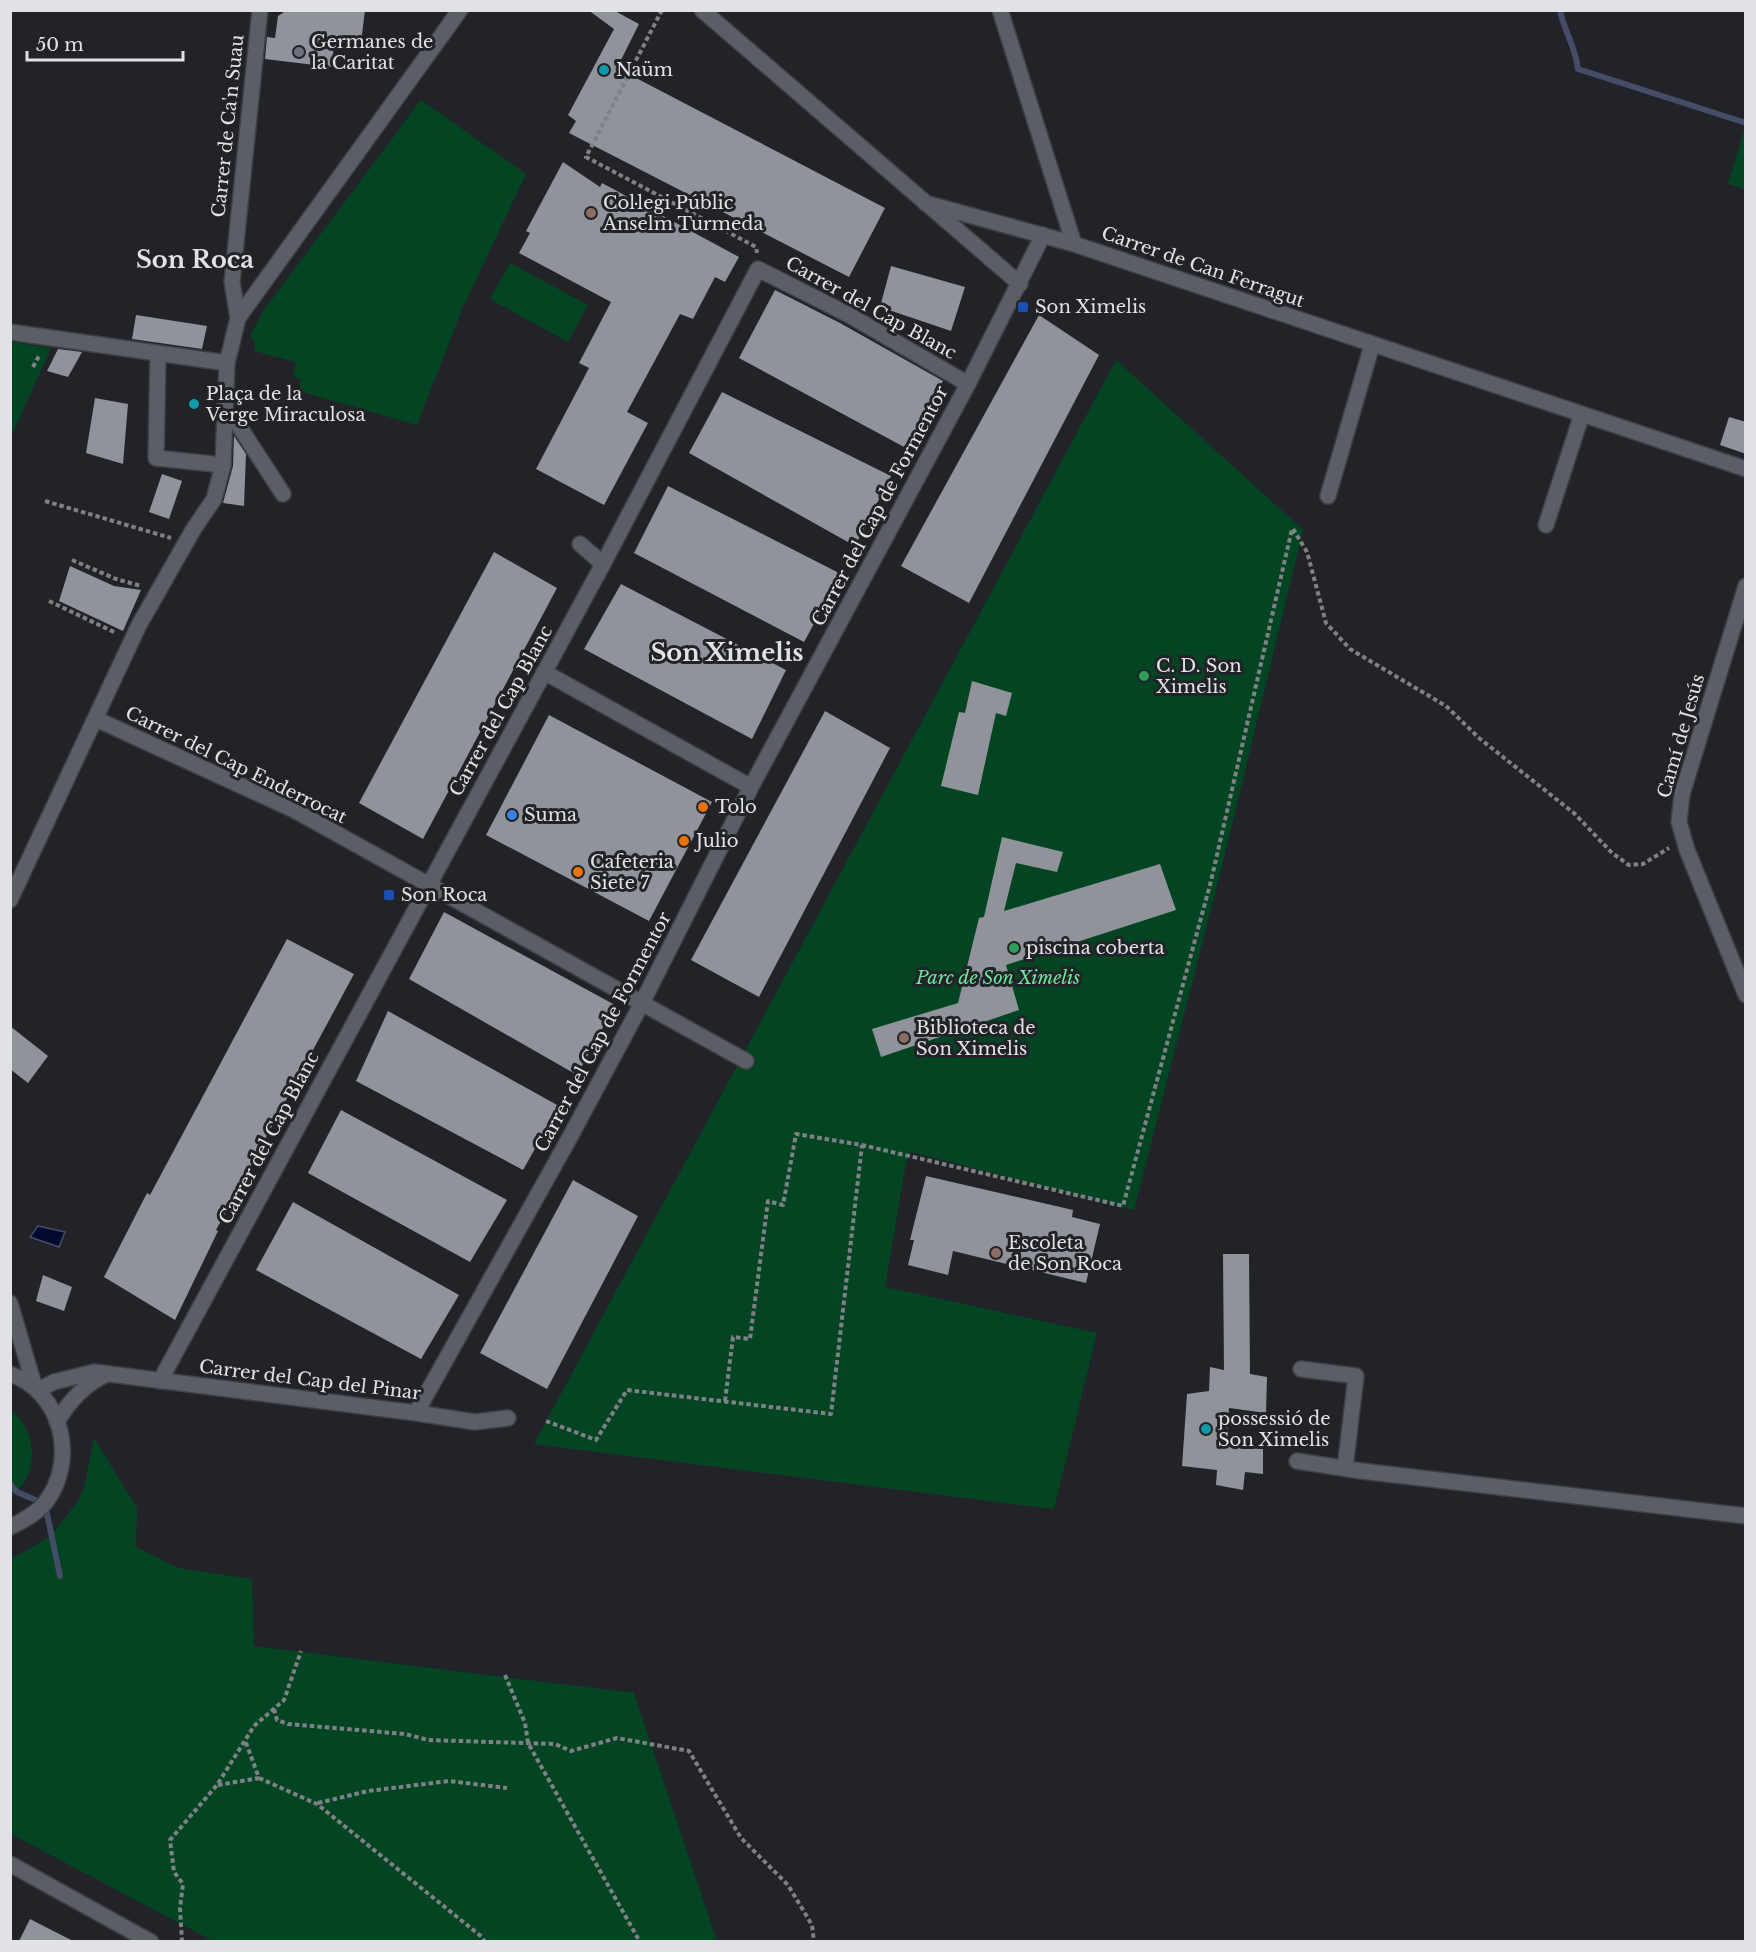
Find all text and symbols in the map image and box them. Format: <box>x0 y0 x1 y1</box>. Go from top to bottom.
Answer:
scale bar <box>27 24 183 62</box>
place label: Germanes de la Caritat <box>311 31 433 74</box>
street label: Carrer de Ca'n Suau <box>207 33 249 219</box>
text: 50 m <box>36 34 84 56</box>
marker: Germanes de la Caritat <box>292 45 306 59</box>
place label: Naüm <box>616 59 673 81</box>
marker: Naüm <box>597 63 611 77</box>
place label: Col·legi Públic Anselm Turmeda <box>602 192 763 235</box>
marker: Col·legi Públic Anselm Turmeda <box>584 206 598 220</box>
street label: Carrer de Can Ferragut <box>1099 222 1307 312</box>
district label: Son Roca <box>136 245 254 274</box>
street label: Carrer del Cap Blanc <box>782 252 961 364</box>
place label: Son Ximelis <box>1035 296 1146 318</box>
marker: Son Ximelis <box>1016 300 1030 314</box>
street label: Carrer del Cap de Formentor <box>807 382 953 630</box>
place label: Plaça de la Verge Miraculosa <box>205 383 365 426</box>
marker: Plaça de la Verge Miraculosa <box>187 397 201 411</box>
street label: Carrer del Cap Blanc <box>445 621 557 800</box>
district label: Son Ximelis <box>650 638 804 667</box>
place label: C. D. Son Ximelis <box>1156 655 1242 698</box>
marker: C. D. Son Ximelis <box>1137 669 1151 683</box>
street label: Camí de Jesús <box>1653 671 1709 801</box>
street label: Carrer del Cap Enderrocat <box>122 702 350 828</box>
place label: Tolo <box>715 796 757 818</box>
marker: Tolo <box>696 800 710 814</box>
place label: Suma <box>524 804 577 826</box>
marker: Suma <box>505 808 519 822</box>
place label: Julio <box>694 830 739 852</box>
marker: Julio <box>677 834 691 848</box>
place label: Cafeteria Siete 7 <box>590 851 674 894</box>
marker: Cafeteria Siete 7 <box>571 865 585 879</box>
place label: Son Roca <box>401 884 487 906</box>
marker: Son Roca <box>382 888 396 902</box>
street label: Carrer del Cap de Formentor <box>530 908 676 1156</box>
place label: piscina coberta <box>1026 937 1165 959</box>
marker: piscina coberta <box>1007 941 1021 955</box>
park label: Parc de Son Ximelis <box>915 967 1080 989</box>
place label: Biblioteca de Son Ximelis <box>916 1017 1036 1060</box>
marker: Biblioteca de Son Ximelis <box>897 1031 911 1045</box>
street label: Carrer del Cap Blanc <box>214 1048 324 1228</box>
place label: Escoleta de Son Roca <box>1008 1232 1122 1275</box>
marker: Escoleta de Son Roca <box>989 1246 1003 1260</box>
street label: Carrer del Cap del Pinar <box>198 1355 423 1405</box>
place label: possessió de Son Ximelis <box>1218 1408 1331 1451</box>
marker: possessió de Son Ximelis <box>1199 1422 1213 1436</box>

